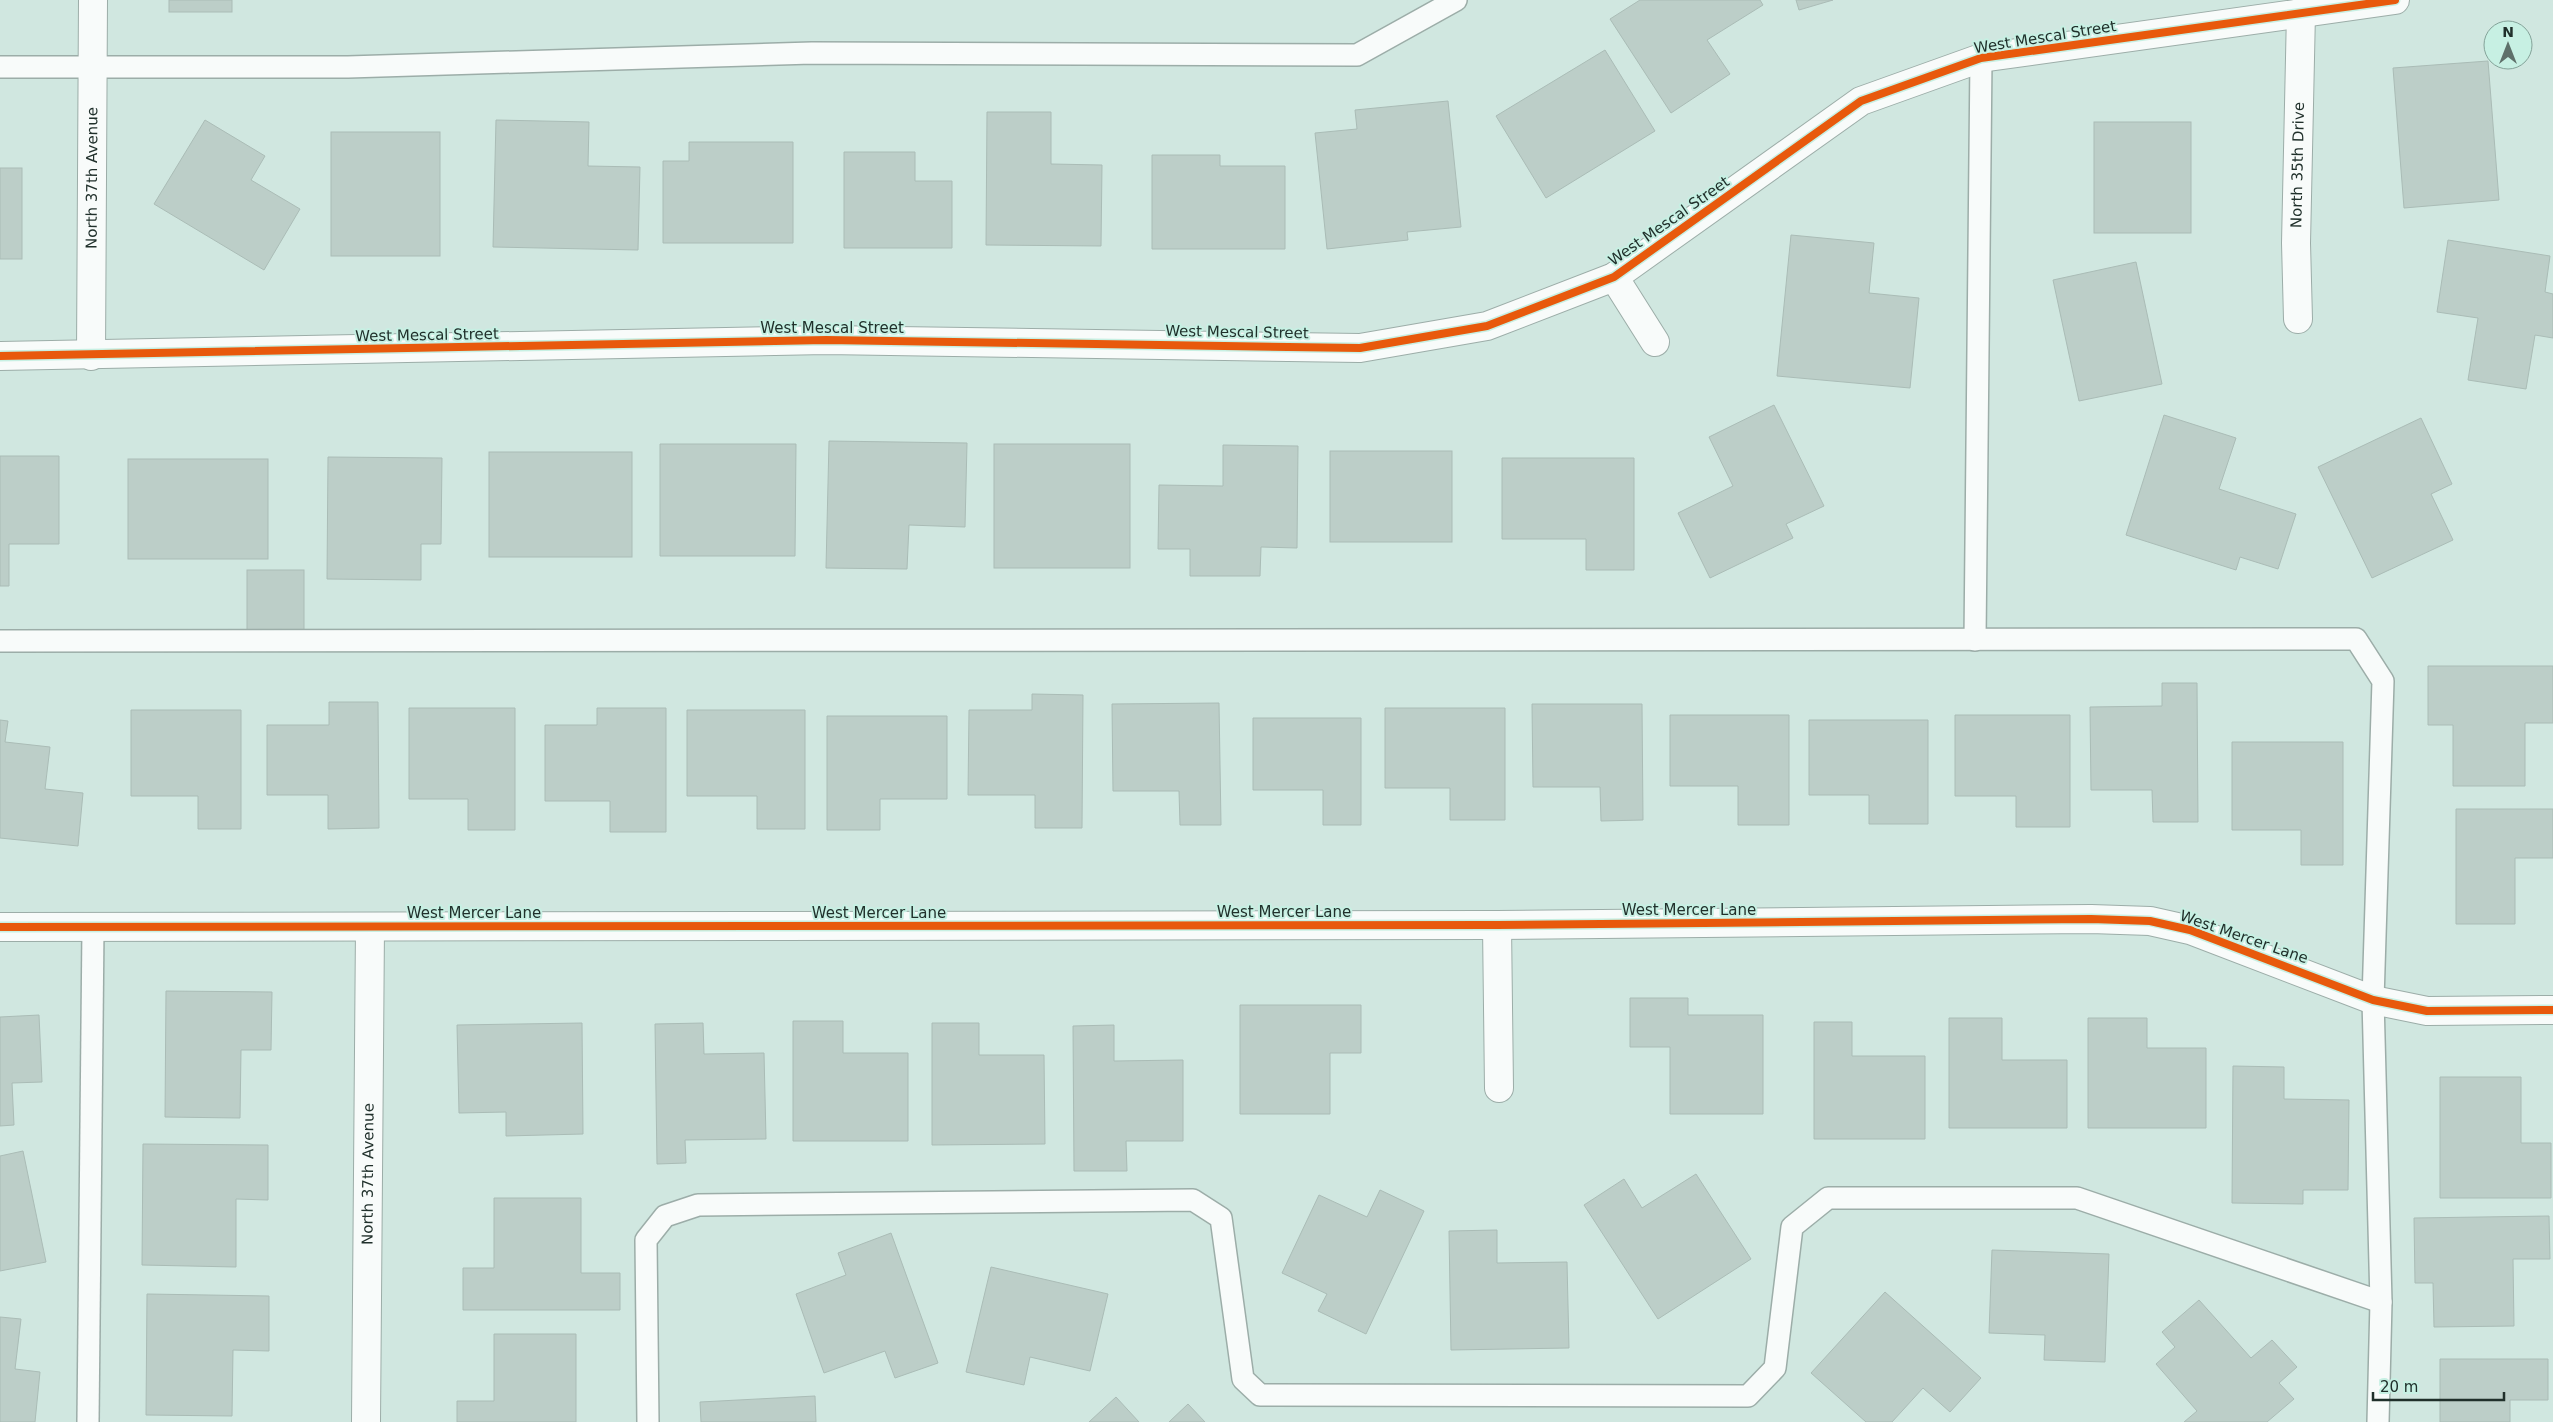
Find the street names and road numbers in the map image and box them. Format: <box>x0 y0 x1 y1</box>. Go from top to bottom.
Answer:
street label: West Mescal Street <box>1973 17 2117 57</box>
street label: North 35th Drive <box>2287 102 2308 228</box>
street label: North 37th Avenue <box>83 107 101 249</box>
street label: West Mescal Street <box>1605 172 1733 270</box>
street label: West Mescal Street <box>760 319 904 337</box>
street label: West Mescal Street <box>1165 322 1309 342</box>
street label: West Mescal Street <box>355 325 499 345</box>
street label: West Mercer Lane <box>1622 901 1756 919</box>
street label: West Mercer Lane <box>1217 903 1351 921</box>
street label: West Mercer Lane <box>407 904 541 922</box>
street label: West Mercer Lane <box>812 904 946 922</box>
street label: West Mercer Lane <box>2178 907 2310 967</box>
street label: North 37th Avenue <box>358 1103 378 1245</box>

